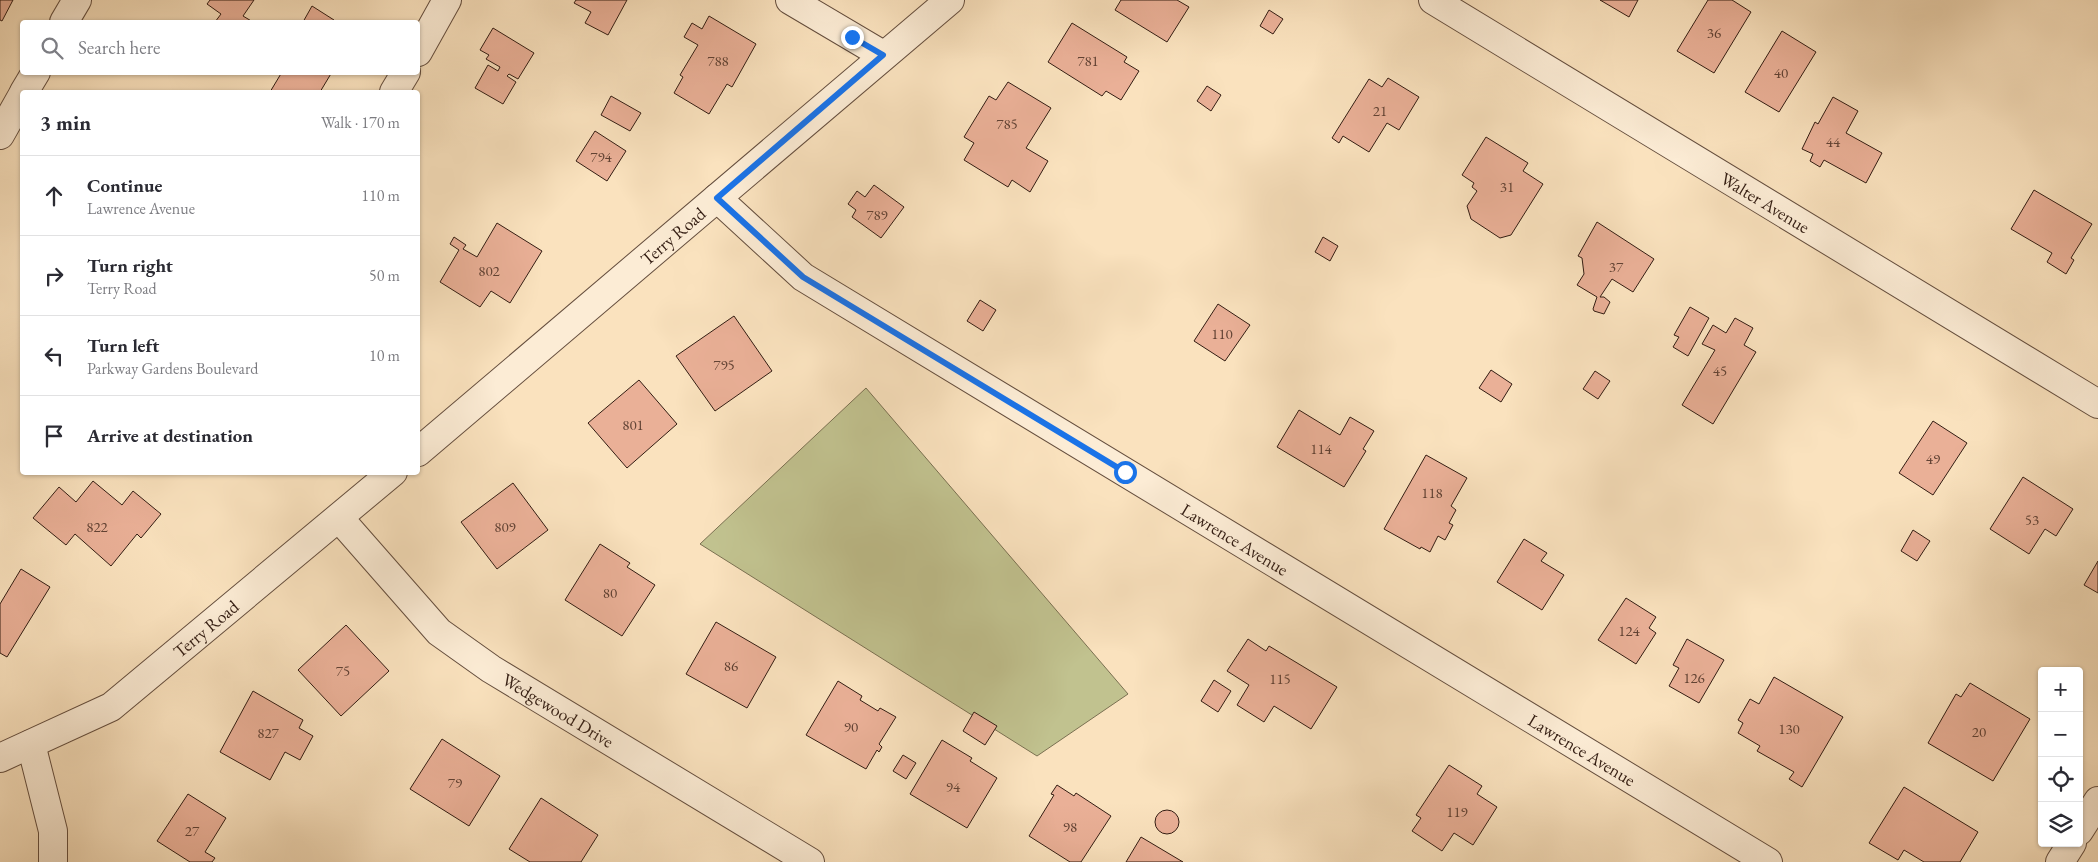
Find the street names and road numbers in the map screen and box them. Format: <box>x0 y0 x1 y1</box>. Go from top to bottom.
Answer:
street label: Walter Avenue <box>1717 166 1814 238</box>
street label: Terry Road <box>635 201 711 270</box>
street label: Lawrence Avenue <box>1177 498 1293 580</box>
street label: Terry Road <box>168 594 244 662</box>
street label: Wedgewood Drive <box>498 667 618 752</box>
street label: Lawrence Avenue <box>1524 708 1640 791</box>

